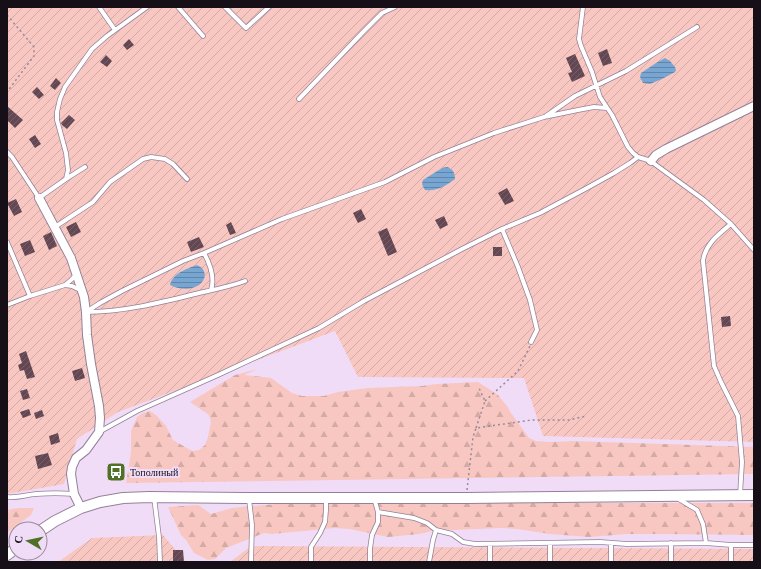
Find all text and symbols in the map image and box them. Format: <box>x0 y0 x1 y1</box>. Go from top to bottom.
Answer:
bus stop icon: Тополиный <box>105 461 127 483</box>
place label: Тополиный <box>130 467 179 478</box>
north arrow <box>8 521 48 561</box>
text: С <box>12 535 25 544</box>

